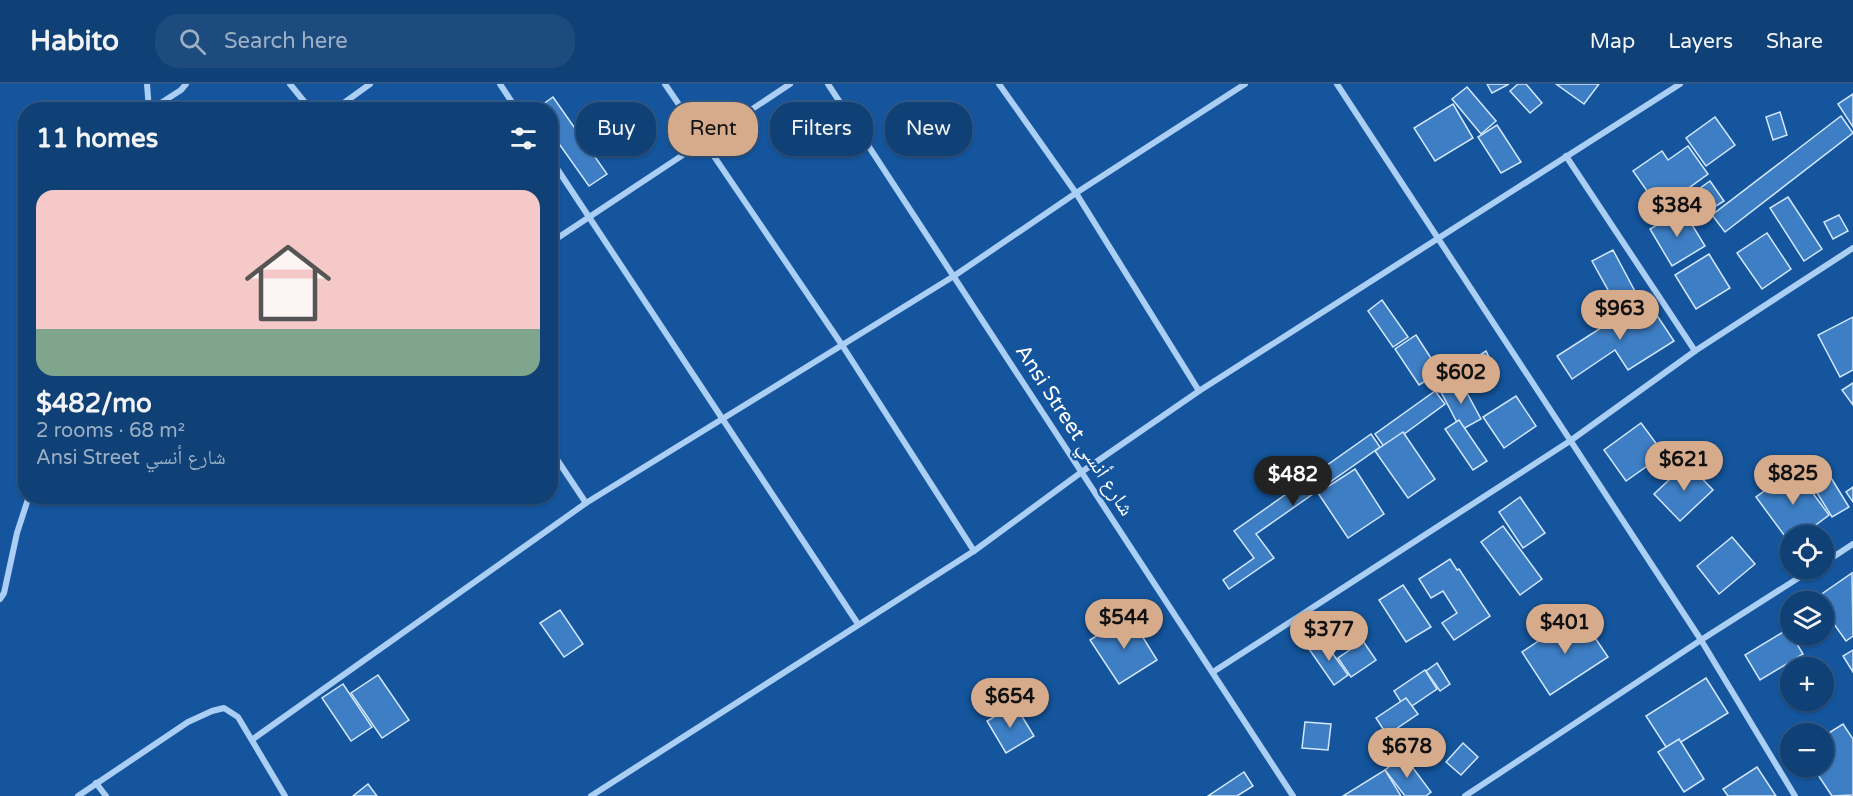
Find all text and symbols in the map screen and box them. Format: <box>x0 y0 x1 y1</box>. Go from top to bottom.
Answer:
search box <box>155 14 575 68</box>
text: Habito <box>30 24 119 58</box>
icon: search <box>176 25 209 58</box>
text: Search here <box>224 28 348 54</box>
text: Map <box>1590 29 1635 54</box>
text: Layers <box>1668 29 1733 54</box>
text: Share <box>1766 29 1823 54</box>
chip: Buy <box>576 102 656 156</box>
chip: Rent <box>668 102 758 156</box>
chip: Filters <box>770 102 873 156</box>
chip: New <box>885 102 972 156</box>
icon: filters <box>507 122 540 155</box>
text: 11 homes <box>36 123 158 154</box>
pin: $384 <box>1641 187 1713 238</box>
text: $384 <box>1652 194 1702 218</box>
icon: home <box>234 229 342 337</box>
pin: $963 <box>1584 290 1656 341</box>
text: $963 <box>1595 297 1645 321</box>
street label: Ansi Street شارع أنسي <box>1007 340 1140 522</box>
pin: $602 <box>1425 354 1497 405</box>
text: $602 <box>1436 361 1486 385</box>
text: $482/mo <box>36 388 152 419</box>
text: 2 rooms · 68 m² <box>36 419 185 443</box>
pin: $621 <box>1648 441 1720 492</box>
text: Ansi Street شارع أنسي <box>36 446 226 470</box>
text: $621 <box>1659 448 1709 472</box>
pin: $825 <box>1757 455 1829 506</box>
pin: $482 <box>1257 456 1329 507</box>
text: $825 <box>1768 462 1818 486</box>
text: $482 <box>1268 463 1318 487</box>
map controls <box>1780 525 1834 777</box>
button: locate <box>1780 525 1834 579</box>
button: layers <box>1780 591 1834 645</box>
pin: $544 <box>1088 599 1160 650</box>
pin: $401 <box>1529 604 1601 655</box>
text: $544 <box>1099 606 1149 630</box>
pin: $377 <box>1293 611 1365 662</box>
text: $401 <box>1540 611 1590 635</box>
text: $377 <box>1304 618 1354 642</box>
button: + <box>1780 657 1834 711</box>
pin: $654 <box>974 678 1046 729</box>
text: $654 <box>985 685 1035 709</box>
button: − <box>1780 723 1834 777</box>
pin: $678 <box>1371 728 1443 779</box>
text: $678 <box>1382 735 1432 759</box>

